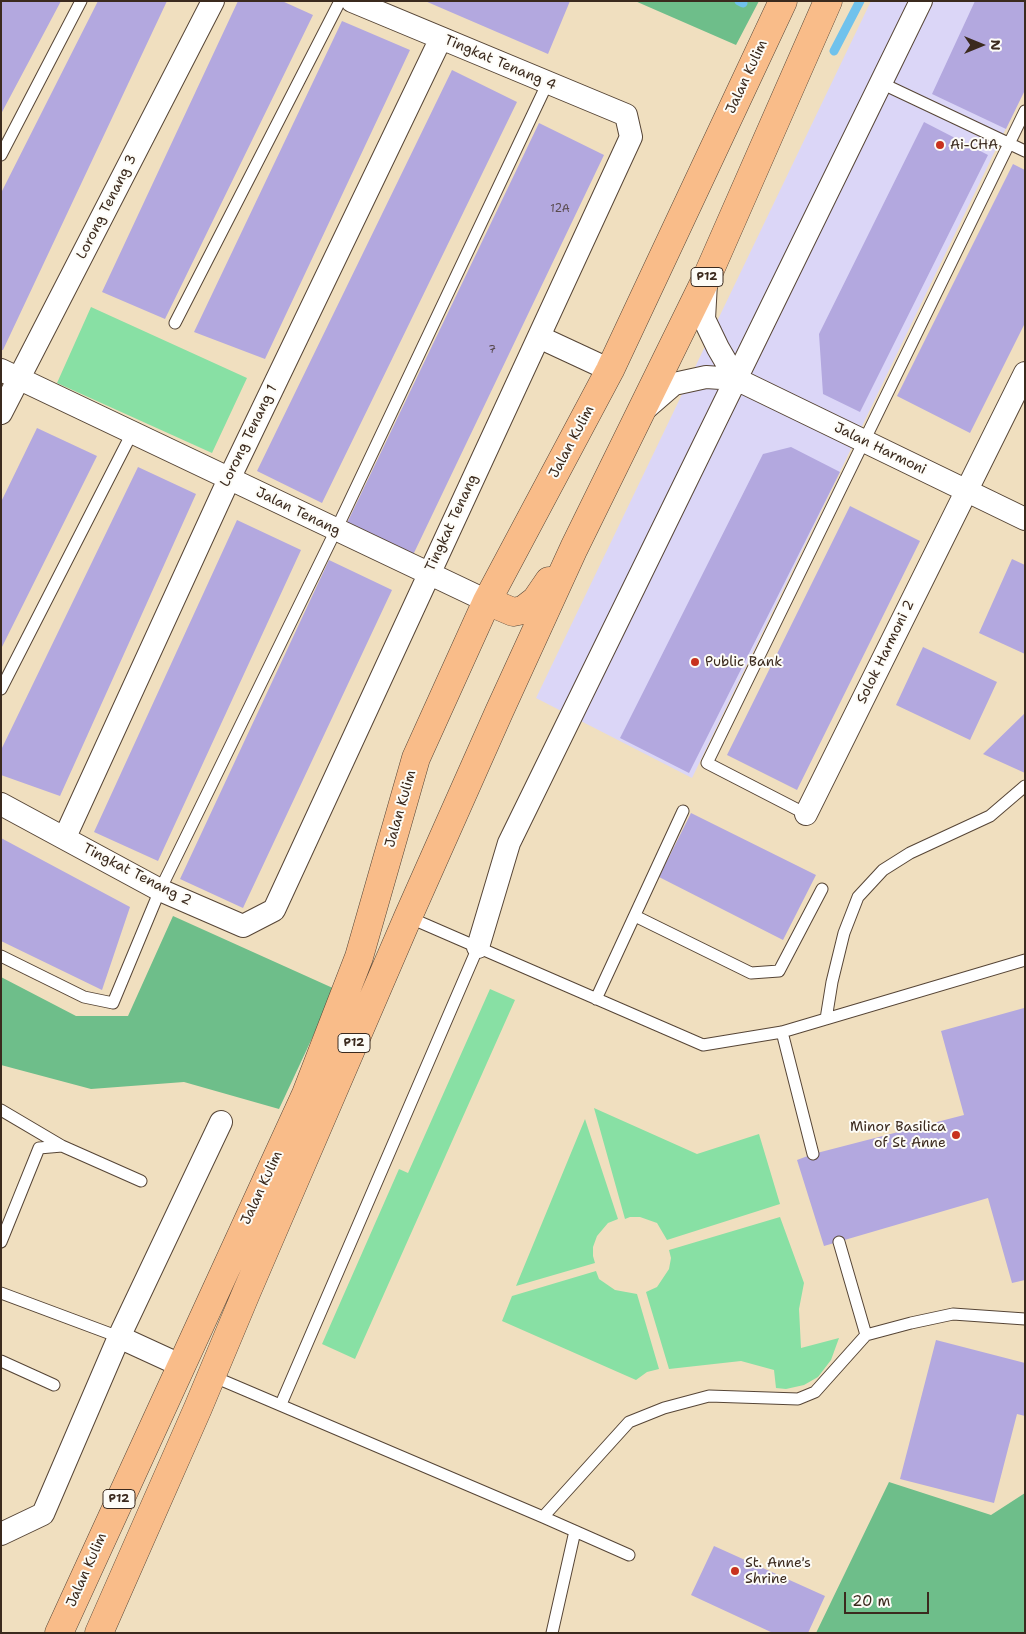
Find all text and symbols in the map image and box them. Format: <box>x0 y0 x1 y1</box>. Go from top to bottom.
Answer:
north arrow <box>956 20 1006 70</box>
street label: Tingkat Tenang 4 <box>442 32 558 94</box>
street label: Jalan Kulim <box>723 37 771 117</box>
text: N <box>987 39 1005 51</box>
place label: Ai-CHA <box>950 137 998 153</box>
marker: Ai-CHA <box>934 139 946 151</box>
street label: Lorong Tenang 3 <box>73 152 141 262</box>
house number: 12A <box>550 202 570 216</box>
road number: P12 <box>691 268 723 286</box>
house number: 7 <box>488 343 496 357</box>
street label: Lorong Tenang 1 <box>217 382 281 490</box>
street label: Jalan Kulim <box>546 403 598 481</box>
street label: Jalan Harmoni <box>831 419 929 479</box>
street label: Tingkat Tenang <box>422 472 482 574</box>
street label: Jalan Tenang <box>253 484 343 540</box>
street label: Solok Harmoni 2 <box>854 597 918 707</box>
place label: Public Bank <box>705 654 782 670</box>
marker: Public Bank <box>689 656 701 668</box>
street label: Jalan Kulim <box>382 768 420 850</box>
street label: Tingkat Tenang 2 <box>80 840 194 910</box>
road number: P12 <box>338 1034 370 1052</box>
place label: Minor Basilica of St Anne <box>850 1119 946 1152</box>
marker: Minor Basilica of St Anne <box>950 1129 962 1141</box>
street label: Jalan Kulim <box>238 1148 286 1228</box>
road number: P12 <box>103 1490 135 1508</box>
street label: Jalan Kulim <box>63 1530 111 1610</box>
place label: St. Anne's Shrine <box>745 1555 811 1588</box>
marker: St. Anne's Shrine <box>729 1565 741 1577</box>
scale bar <box>846 1582 931 1614</box>
text: 20 m <box>852 1591 891 1611</box>

